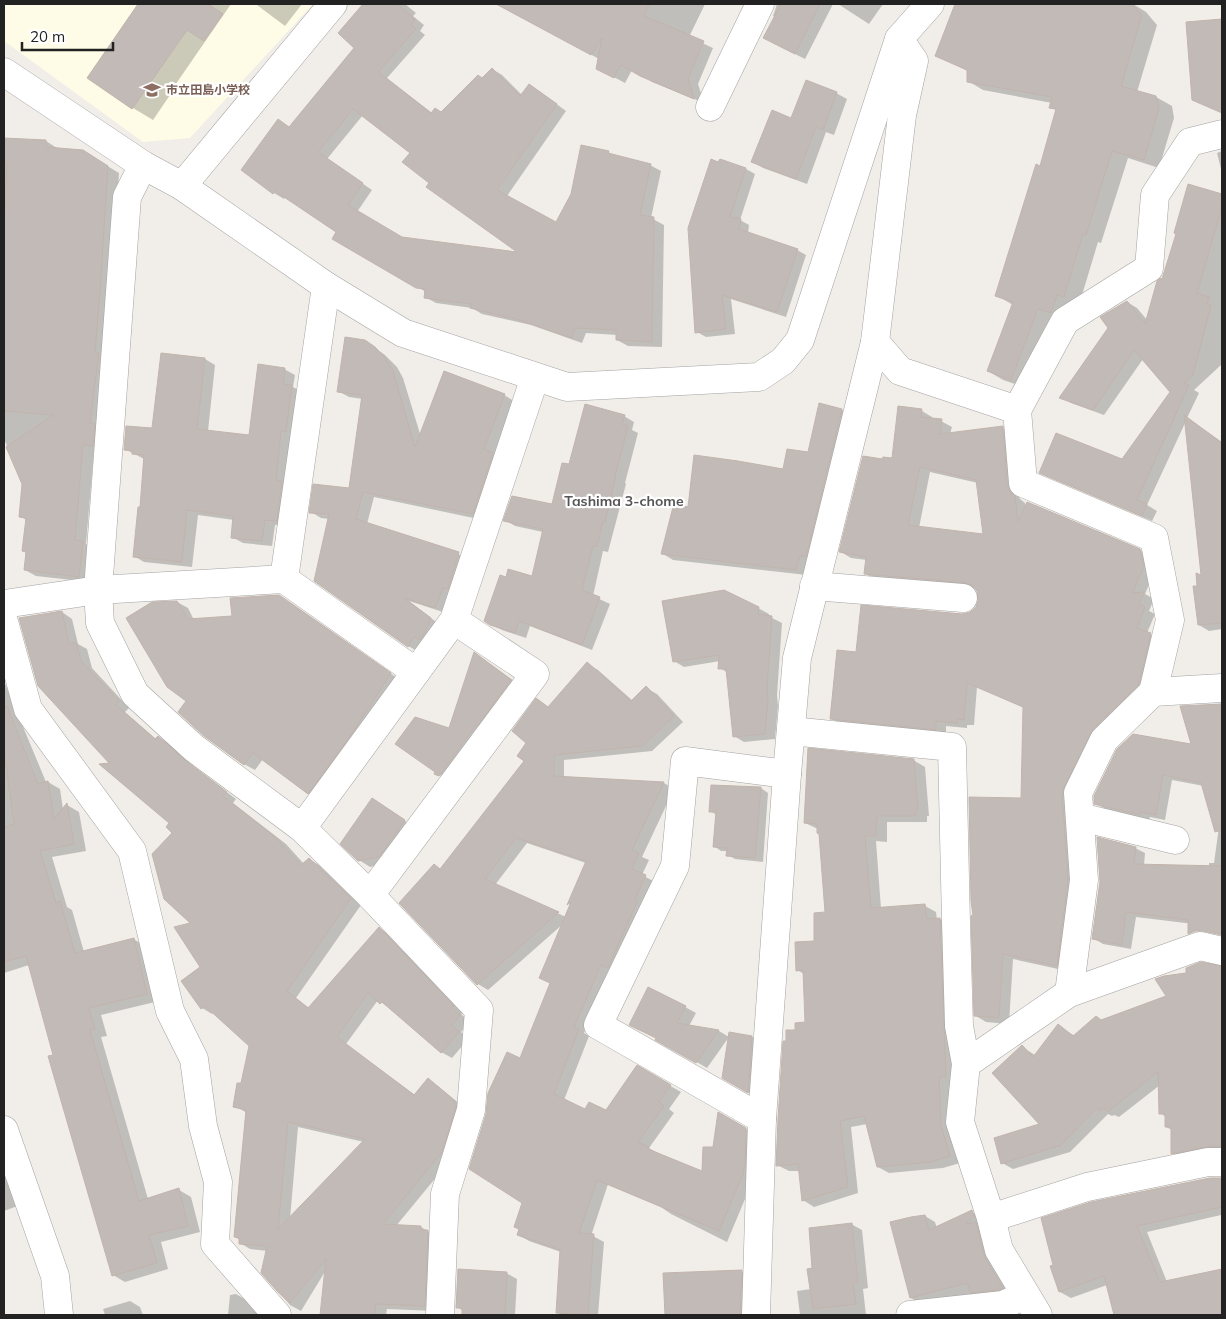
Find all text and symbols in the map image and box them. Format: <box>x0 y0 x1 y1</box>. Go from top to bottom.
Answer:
scale bar <box>22 20 114 52</box>
text: 20 m <box>30 27 65 46</box>
school or university icon: 市立田島小学校 <box>142 80 162 100</box>
place label: 市立田島小学校 <box>166 82 250 97</box>
district label: Tashima 3-chome <box>564 492 684 510</box>

